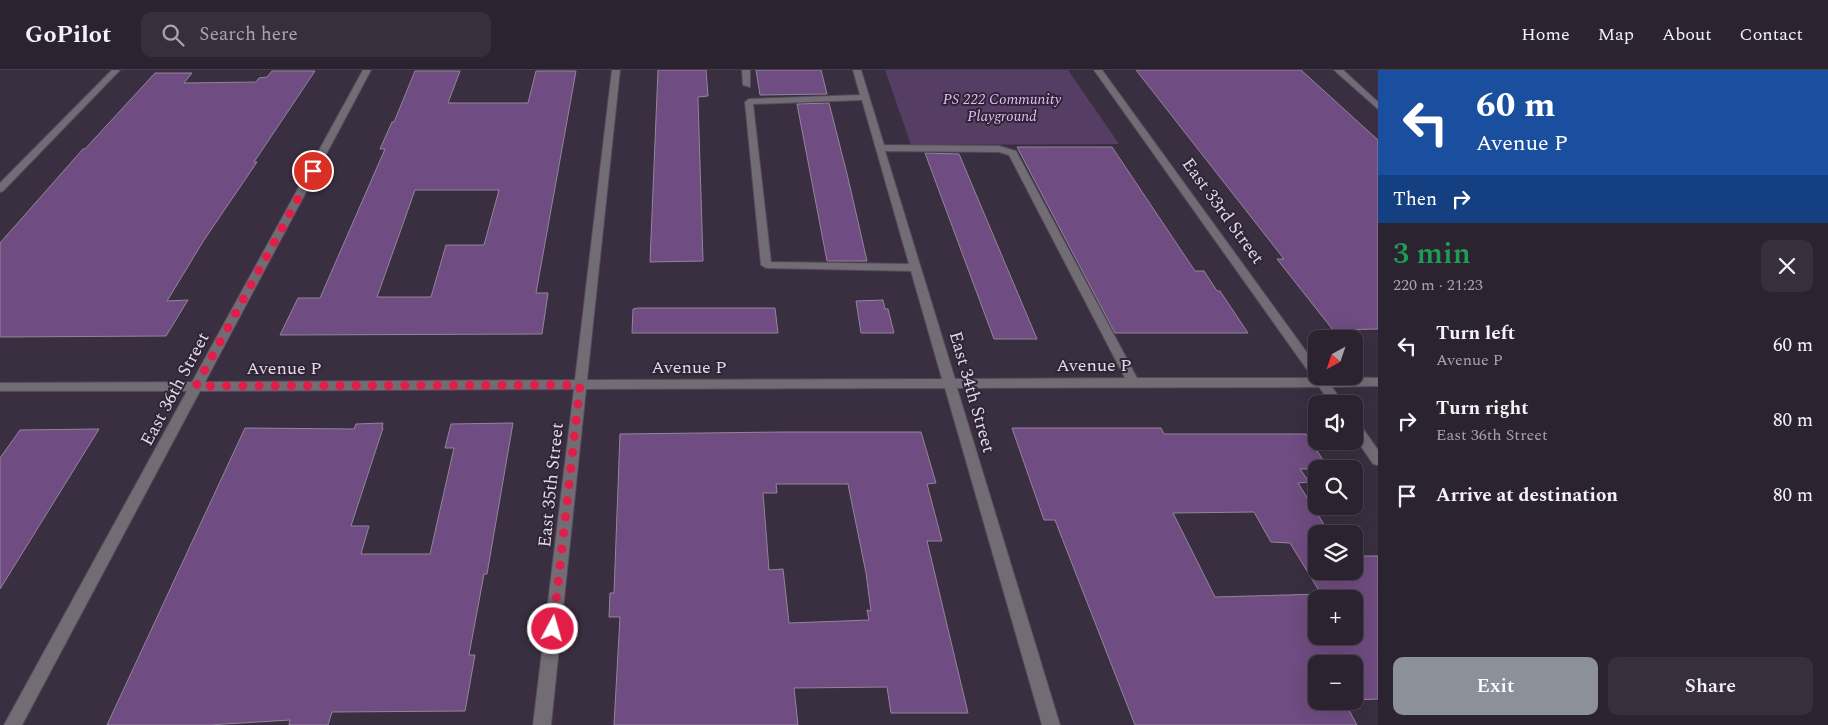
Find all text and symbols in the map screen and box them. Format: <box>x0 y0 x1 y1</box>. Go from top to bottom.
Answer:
search box <box>141 12 491 57</box>
text: GoPilot <box>25 17 111 53</box>
text: Search here <box>199 20 298 49</box>
icon: search <box>159 21 187 49</box>
text: Home <box>1521 21 1570 48</box>
text: Map <box>1598 21 1634 48</box>
text: About <box>1662 21 1712 48</box>
text: Contact <box>1740 21 1803 48</box>
text: 60 m <box>1476 79 1556 132</box>
park label: PS 222 Community Playground <box>943 88 1062 128</box>
icon: left <box>1393 90 1458 155</box>
text: Avenue P <box>1476 127 1568 160</box>
pin <box>292 150 334 192</box>
street label: East 33rd Street <box>1175 152 1271 270</box>
icon: arrive <box>299 157 327 185</box>
text: Then <box>1393 185 1437 214</box>
icon: right <box>1447 185 1475 213</box>
text: 3 min <box>1393 231 1471 277</box>
button: close <box>1761 240 1813 292</box>
text: 220 m · 21:23 <box>1393 273 1483 297</box>
text: Turn left <box>1436 319 1515 348</box>
street label: East 36th Street <box>134 327 216 451</box>
street label: East 34th Street <box>942 328 1002 456</box>
north arrow <box>1308 330 1362 385</box>
map controls <box>1308 330 1363 710</box>
text: 60 m <box>1773 331 1813 360</box>
icon: left <box>1393 332 1421 360</box>
text: Avenue P <box>1436 348 1503 372</box>
street label: Avenue P <box>1056 352 1132 379</box>
street label: Avenue P <box>651 354 727 381</box>
street label: Avenue P <box>246 355 322 382</box>
text: Turn right <box>1436 394 1529 423</box>
button: sound <box>1308 395 1363 450</box>
text: 80 m <box>1773 406 1813 435</box>
icon: right <box>1393 407 1421 435</box>
street label: East 35th Street <box>531 421 571 549</box>
text: East 36th Street <box>1436 423 1548 447</box>
button: search <box>1308 460 1363 515</box>
text: Arrive at destination <box>1436 481 1618 510</box>
text: 80 m <box>1773 481 1813 510</box>
icon: arrive <box>1393 482 1421 510</box>
button: layers <box>1308 525 1363 580</box>
button: + <box>1308 590 1363 645</box>
position arrow <box>526 602 578 654</box>
button: − <box>1308 655 1363 710</box>
button: Exit <box>1393 657 1598 715</box>
button: Share <box>1608 657 1813 715</box>

